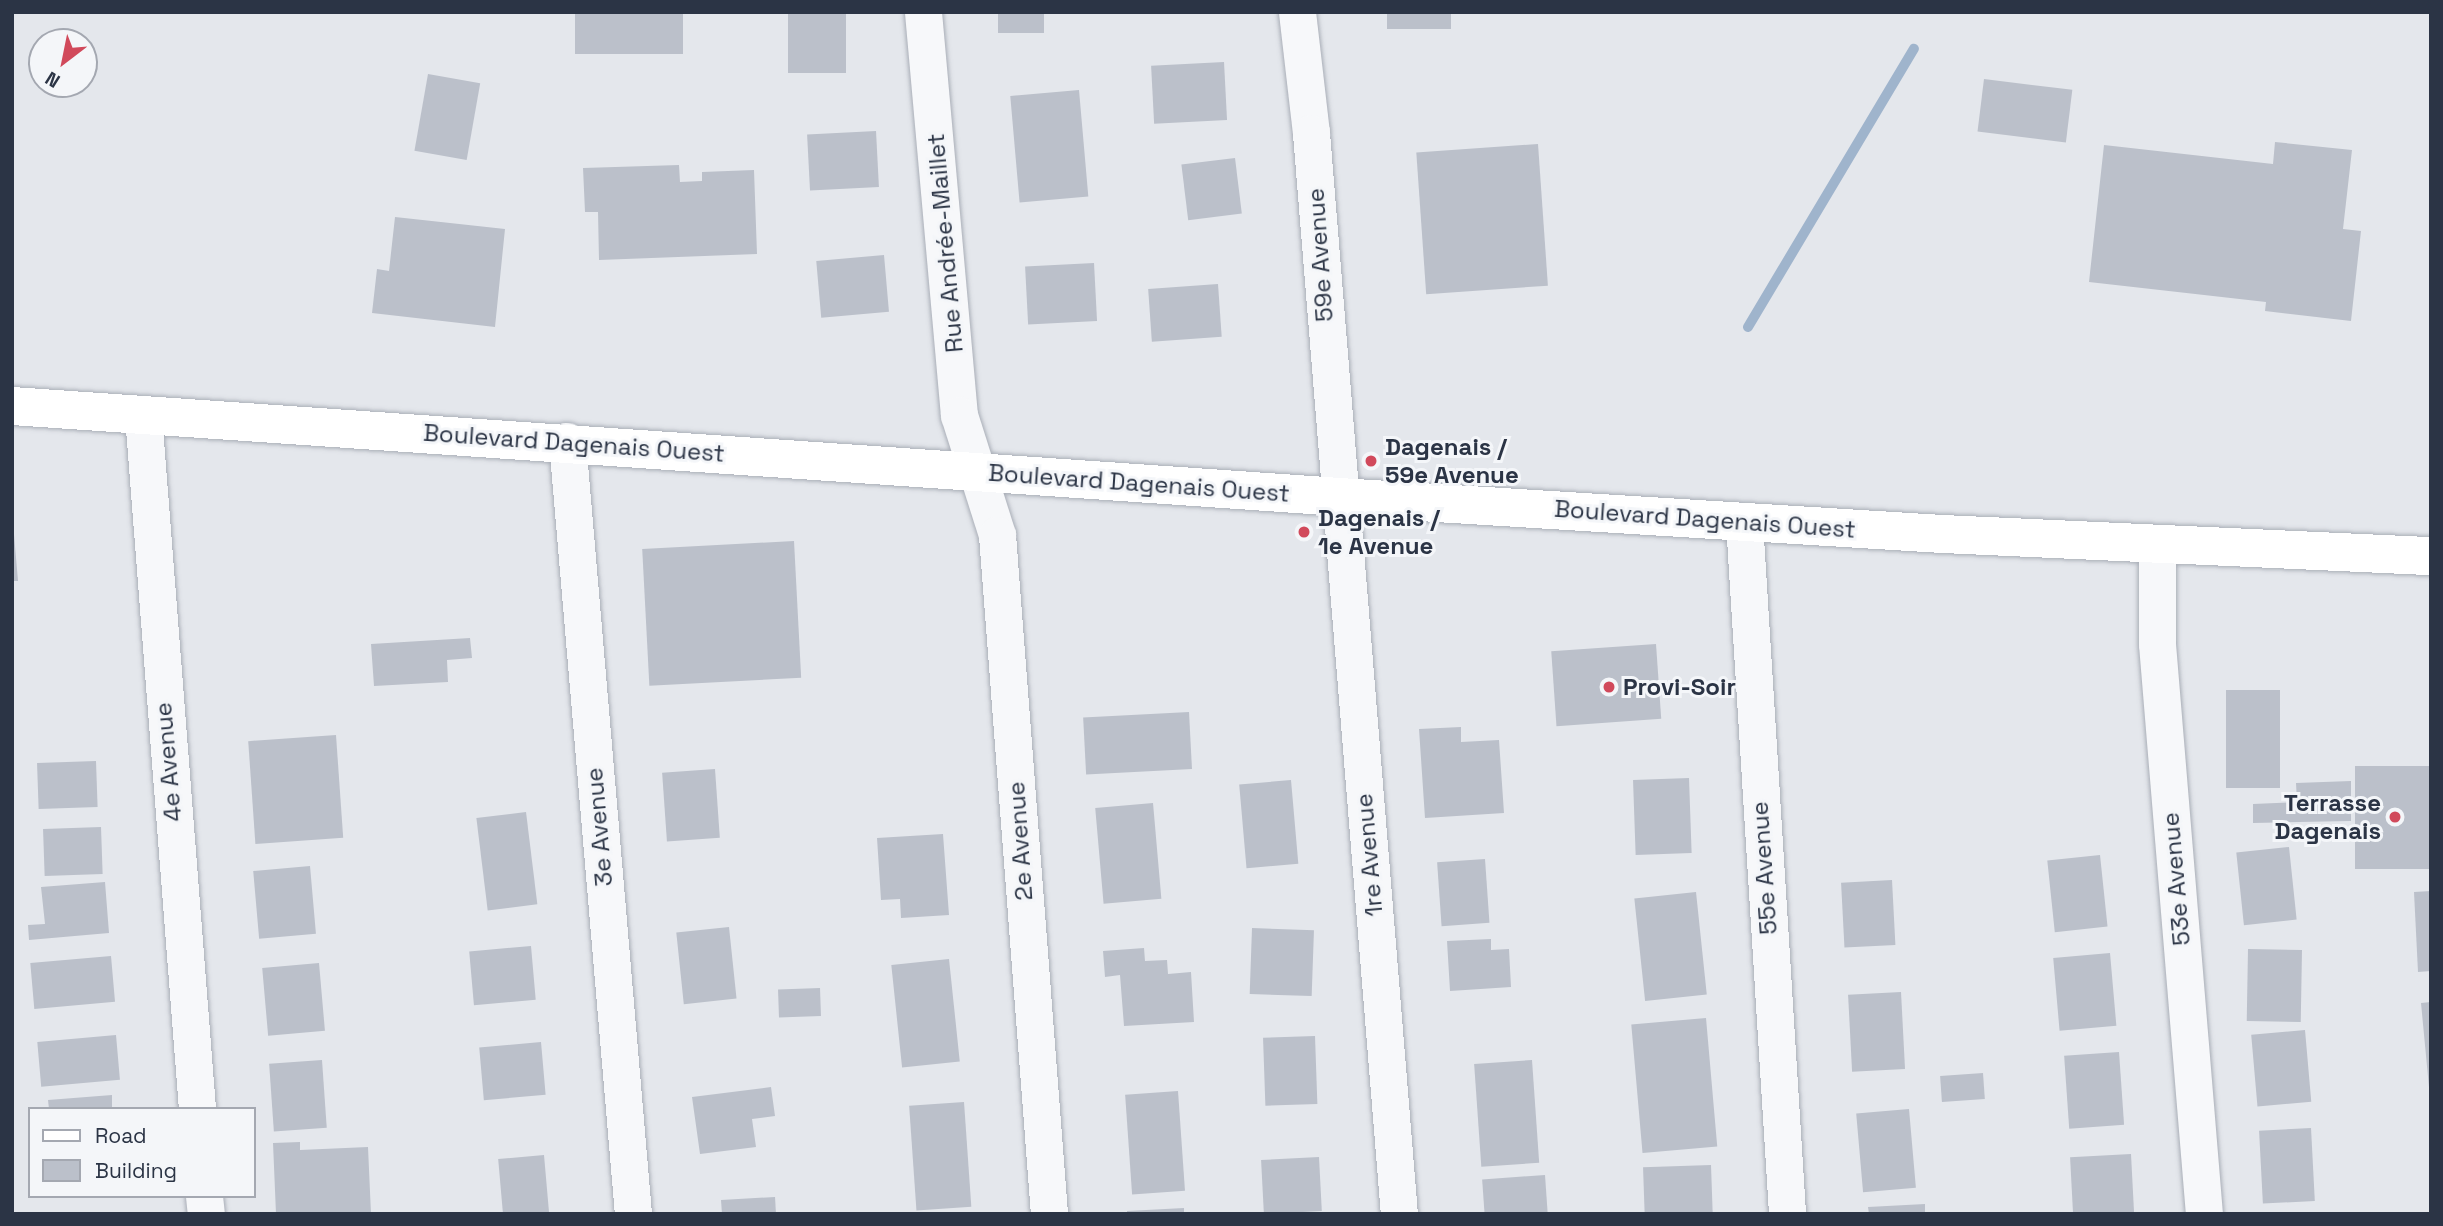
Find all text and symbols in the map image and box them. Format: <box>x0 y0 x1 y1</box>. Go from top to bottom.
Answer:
north arrow <box>28 28 98 98</box>
text: N <box>41 66 65 94</box>
street label: Rue Andrée-Maillet <box>921 132 969 354</box>
street label: 59e Avenue <box>1301 187 1339 323</box>
street label: Boulevard Dagenais Ouest <box>422 418 726 468</box>
place label: Dagenais / 59e Avenue <box>1385 433 1519 489</box>
marker: Dagenais / 59e Avenue <box>1363 453 1379 469</box>
street label: Boulevard Dagenais Ouest <box>987 458 1291 508</box>
street label: Boulevard Dagenais Ouest <box>1553 494 1857 544</box>
place label: Dagenais / 1e Avenue <box>1318 504 1440 560</box>
marker: Dagenais / 1e Avenue <box>1296 524 1312 540</box>
place label: Provi-Soir <box>1623 673 1736 701</box>
marker: Provi-Soir <box>1601 679 1617 695</box>
street label: 4e Avenue <box>148 701 188 823</box>
street label: 3e Avenue <box>579 766 619 888</box>
street label: 2e Avenue <box>1001 780 1039 902</box>
place label: Terrasse Dagenais <box>2275 789 2381 845</box>
street label: 1re Avenue <box>1349 792 1389 918</box>
street label: 55e Avenue <box>1745 800 1783 936</box>
marker: Terrasse Dagenais <box>2387 809 2403 825</box>
street label: 53e Avenue <box>2156 811 2196 947</box>
legend <box>28 1107 256 1198</box>
text: Road <box>95 1122 147 1149</box>
text: Building <box>95 1157 177 1184</box>

